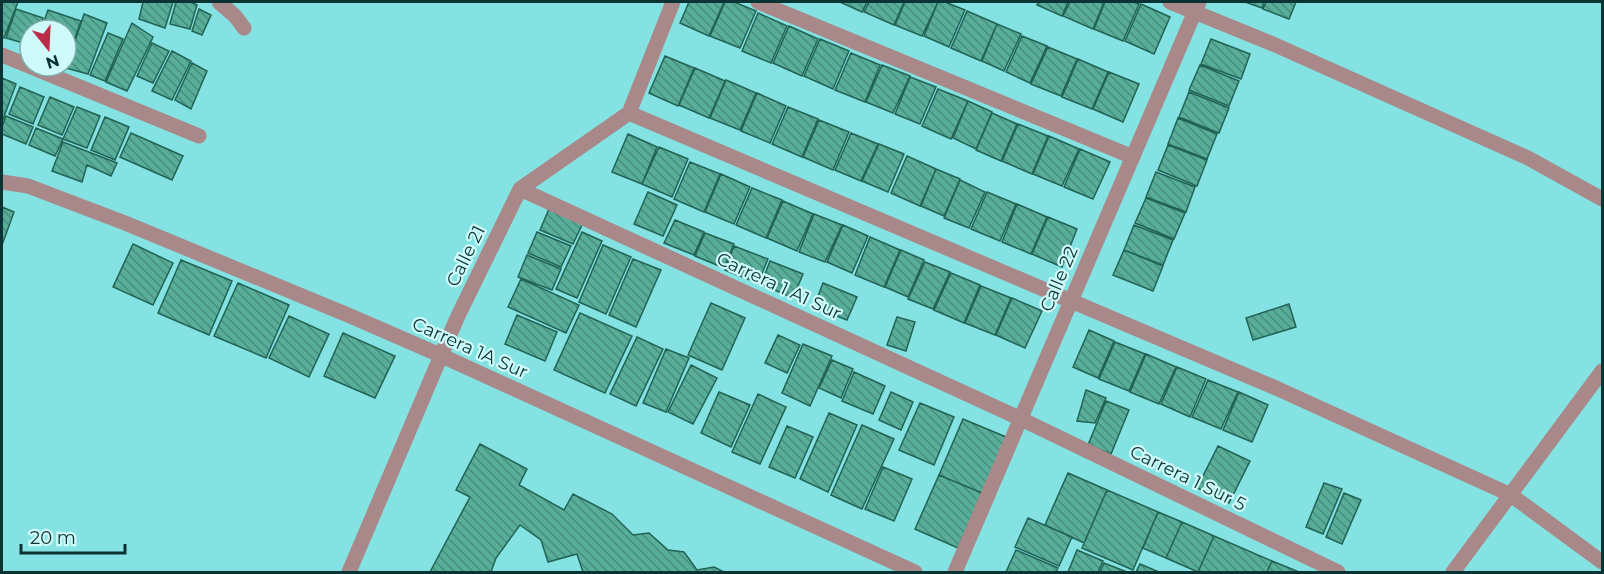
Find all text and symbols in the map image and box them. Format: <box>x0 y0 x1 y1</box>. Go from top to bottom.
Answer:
north arrow <box>18 18 78 78</box>
text: N <box>43 51 62 73</box>
street label: Calle 21 <box>442 222 490 290</box>
street label: Calle 22 <box>1035 243 1083 315</box>
street label: Carrera 1 A1 Sur <box>713 248 845 324</box>
street label: Carrera 1A Sur <box>409 313 531 383</box>
street label: Carrera 1 Sur 5 <box>1126 440 1250 516</box>
scale bar <box>21 517 124 555</box>
text: 20 m <box>30 527 76 549</box>

